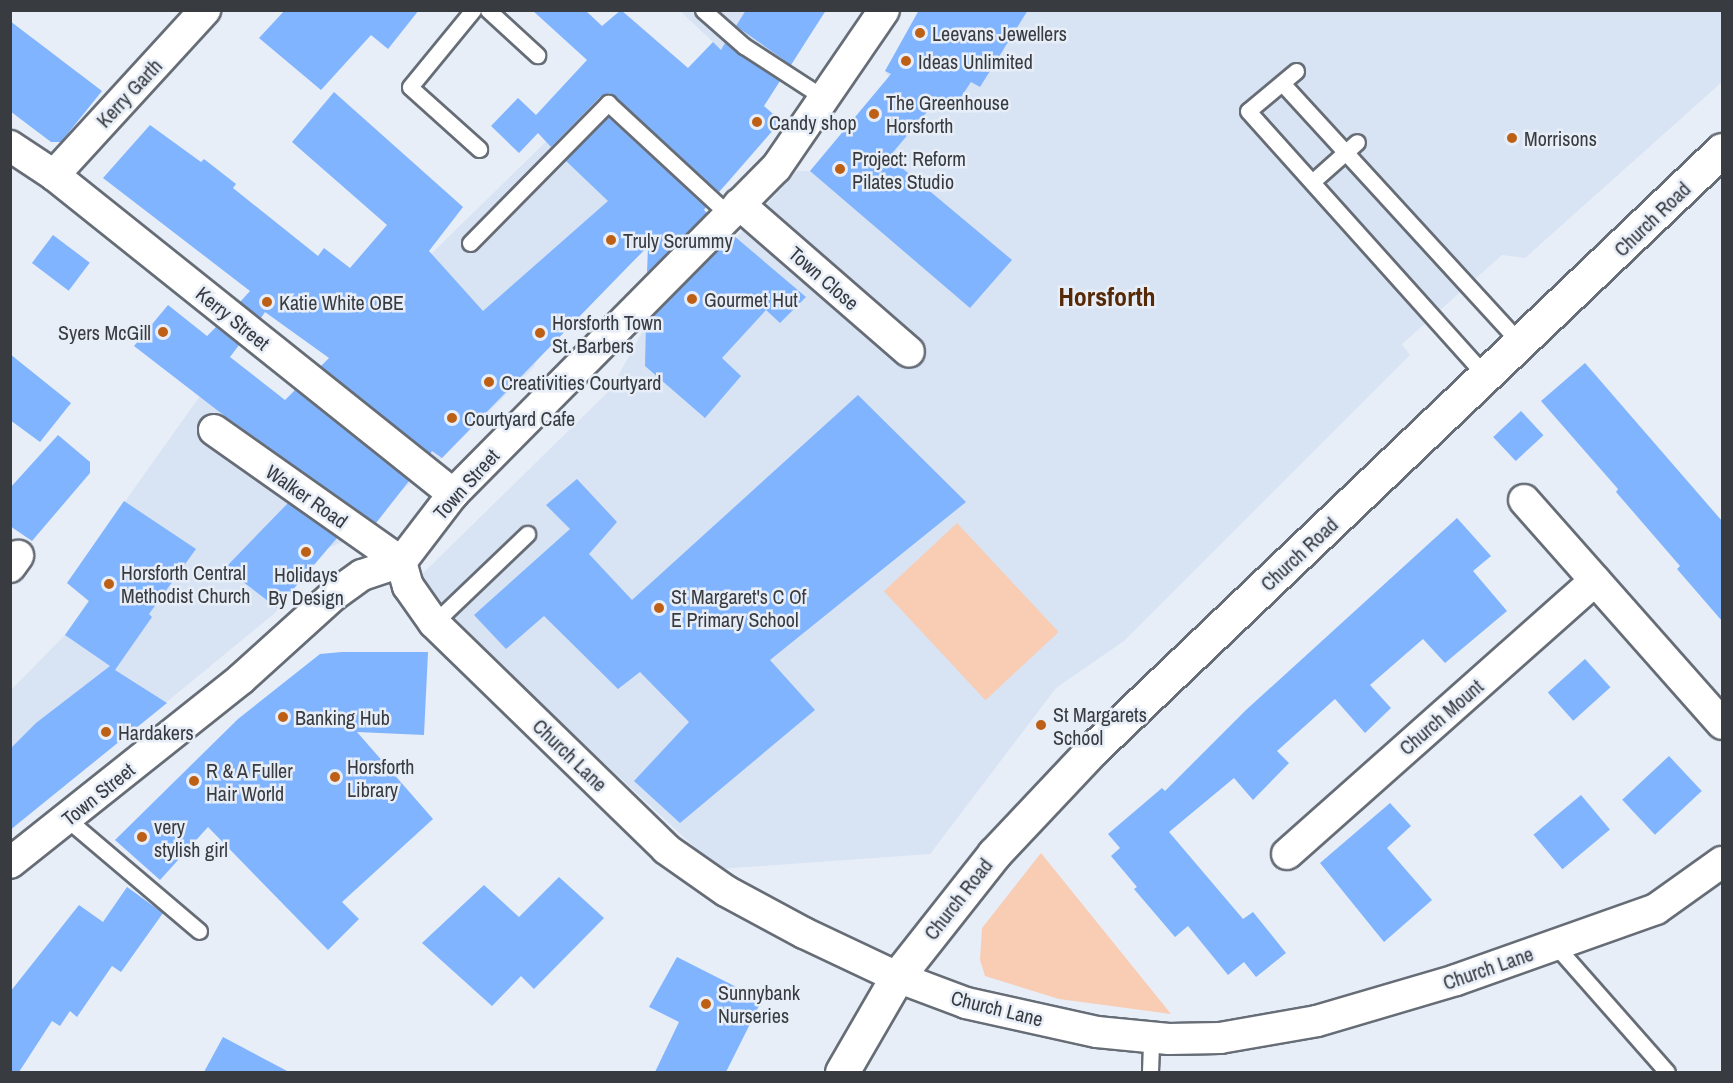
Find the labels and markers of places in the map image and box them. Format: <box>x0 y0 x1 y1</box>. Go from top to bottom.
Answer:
place label: Leevans Jewellers <box>932 21 1067 45</box>
marker: Leevans Jewellers <box>913 26 927 40</box>
place label: Ideas Unlimited <box>918 49 1033 73</box>
marker: Ideas Unlimited <box>899 54 913 68</box>
place label: The Greenhouse Horsforth <box>886 90 1009 137</box>
marker: The Greenhouse Horsforth <box>867 107 881 121</box>
place label: Candy shop <box>769 110 857 134</box>
marker: Candy shop <box>750 115 764 129</box>
place label: Morrisons <box>1524 126 1597 150</box>
marker: Morrisons <box>1505 131 1519 145</box>
place label: Project: Reform Pilates Studio <box>852 146 966 193</box>
marker: Project: Reform Pilates Studio <box>833 162 847 176</box>
place label: Truly Scrummy <box>623 228 733 252</box>
marker: Truly Scrummy <box>604 233 618 247</box>
place label: Gourmet Hut <box>704 287 798 311</box>
place label: Katie White OBE <box>279 290 404 314</box>
marker: Gourmet Hut <box>685 292 699 306</box>
marker: Katie White OBE <box>260 295 274 309</box>
place label: Horsforth Town St. Barbers <box>552 310 662 357</box>
place label: Syers McGill <box>58 320 151 344</box>
marker: Syers McGill <box>156 325 170 339</box>
marker: Horsforth Town St. Barbers <box>533 326 547 340</box>
place label: Creativities Courtyard <box>501 370 661 394</box>
marker: Creativities Courtyard <box>482 375 496 389</box>
place label: Courtyard Cafe <box>464 406 575 430</box>
marker: Courtyard Cafe <box>445 411 459 425</box>
marker: Holidays By Design <box>299 545 313 559</box>
place label: Horsforth Central Methodist Church <box>121 560 250 607</box>
place label: Holidays By Design <box>268 562 344 609</box>
marker: Horsforth Central Methodist Church <box>102 577 116 591</box>
place label: St Margaret's C Of E Primary School <box>671 584 806 631</box>
marker: St Margaret's C Of E Primary School <box>652 601 666 615</box>
place label: St Margarets School <box>1053 702 1147 749</box>
place label: Banking Hub <box>295 705 390 729</box>
marker: Banking Hub <box>276 710 290 724</box>
marker: St Margarets School <box>1034 718 1048 732</box>
place label: Hardakers <box>118 720 194 744</box>
marker: Hardakers <box>99 725 113 739</box>
place label: Horsforth Library <box>347 754 414 801</box>
place label: R & A Fuller Hair World <box>206 758 294 805</box>
marker: Horsforth Library <box>328 770 342 784</box>
marker: R & A Fuller Hair World <box>187 774 201 788</box>
place label: very stylish girl <box>154 814 228 861</box>
marker: very stylish girl <box>135 830 149 844</box>
place label: Sunnybank Nurseries <box>718 981 800 1028</box>
marker: Sunnybank Nurseries <box>699 997 713 1011</box>

